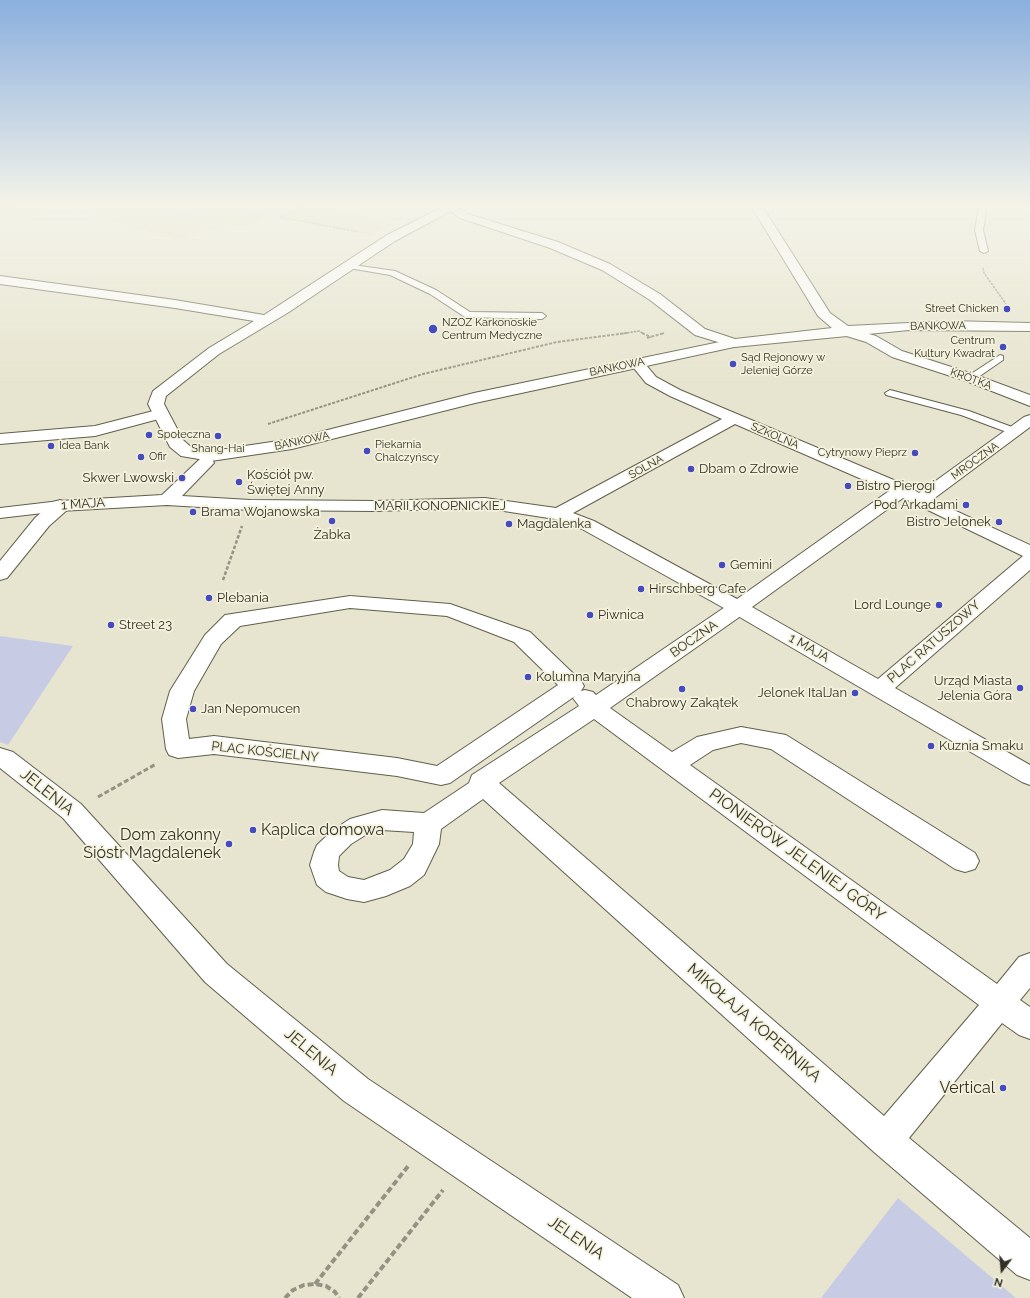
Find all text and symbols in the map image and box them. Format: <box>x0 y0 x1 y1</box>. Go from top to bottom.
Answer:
place label: Street Chicken <box>925 302 999 316</box>
marker: Street Chicken <box>1002 304 1012 314</box>
place label: NZOZ Karkonoskie Centrum Medyczne <box>442 316 542 342</box>
street label: BANKOWA <box>910 319 966 333</box>
marker: NZOZ Karkonoskie Centrum Medyczne <box>427 323 439 335</box>
place label: Centrum Kultury Kwadrat <box>914 334 995 360</box>
marker: Centrum Kultury Kwadrat <box>998 342 1008 352</box>
place label: Sąd Rejonowy w Jeleniej Górze <box>741 351 825 377</box>
street label: BANKOWA <box>588 355 646 379</box>
marker: Sąd Rejonowy w Jeleniej Górze <box>728 359 738 369</box>
street label: KRÓTKA <box>948 365 994 393</box>
street label: SZKOLNA <box>749 420 801 452</box>
place label: Społeczna <box>157 428 211 442</box>
street label: BANKOWA <box>273 429 331 453</box>
marker: Społeczna <box>144 430 154 440</box>
marker: Shang-Hai <box>213 431 223 441</box>
place label: Piekarnia Chalczyńscy <box>375 438 439 464</box>
place label: Idea Bank <box>59 439 109 453</box>
street label: MROCZNA <box>949 439 1001 483</box>
marker: Idea Bank <box>46 441 56 451</box>
place label: Shang-Hai <box>191 442 245 456</box>
marker: Piekarnia Chalczyńscy <box>362 446 372 456</box>
place label: Cytrynowy Pieprz <box>818 446 907 460</box>
marker: Cytrynowy Pieprz <box>910 448 920 458</box>
place label: Ofir <box>149 450 167 464</box>
marker: Ofir <box>136 452 146 462</box>
street label: SOLNA <box>626 452 666 482</box>
place label: Dbam o Zdrowie <box>699 461 799 477</box>
marker: Dbam o Zdrowie <box>686 464 696 474</box>
place label: Kościół pw. Świętej Anny <box>247 467 325 498</box>
place label: Skwer Lwowski <box>83 470 174 486</box>
marker: Skwer Lwowski <box>177 473 187 483</box>
marker: Kościół pw. Świętej Anny <box>234 477 244 487</box>
place label: Bistro Pierogi <box>856 478 935 494</box>
marker: Bistro Pierogi <box>843 481 853 491</box>
street label: 1 MAJA <box>61 495 105 513</box>
place label: Pod Arkadami <box>874 497 958 513</box>
street label: MARII KONOPNICKIEJ <box>374 498 506 514</box>
marker: Pod Arkadami <box>961 500 971 510</box>
place label: Brama Wojanowska <box>201 504 320 520</box>
marker: Brama Wojanowska <box>188 507 198 517</box>
place label: Bistro Jelonek <box>906 514 991 530</box>
marker: Żabka <box>327 516 337 526</box>
place label: Magdalenka <box>517 516 591 532</box>
marker: Bistro Jelonek <box>994 517 1004 527</box>
marker: Magdalenka <box>504 519 514 529</box>
place label: Żabka <box>313 527 351 543</box>
place label: Gemini <box>730 557 772 573</box>
marker: Gemini <box>717 560 727 570</box>
place label: Hirschberg Cafe <box>649 581 746 597</box>
marker: Hirschberg Cafe <box>636 584 646 594</box>
place label: Plebania <box>217 590 269 606</box>
marker: Plebania <box>204 593 214 603</box>
place label: Lord Lounge <box>854 597 931 613</box>
street label: PLAC RATUSZOWY <box>884 597 984 687</box>
marker: Lord Lounge <box>934 600 944 610</box>
place label: Piwnica <box>598 607 644 623</box>
marker: Piwnica <box>585 610 595 620</box>
place label: Street 23 <box>119 617 172 633</box>
street label: BOCZNA <box>667 617 721 661</box>
marker: Street 23 <box>106 620 116 630</box>
street label: 1 MAJA <box>786 630 832 666</box>
place label: Kolumna Maryjna <box>536 669 640 685</box>
marker: Kolumna Maryjna <box>523 672 533 682</box>
place label: Urząd Miasta Jelenia Góra <box>934 673 1012 704</box>
marker: Urząd Miasta Jelenia Góra <box>1015 683 1025 693</box>
marker: Chabrowy Zakątek <box>677 684 687 694</box>
place label: Jelonek ItalJan <box>758 685 847 701</box>
marker: Jelonek ItalJan <box>850 688 860 698</box>
place label: Chabrowy Zakątek <box>626 695 738 711</box>
place label: Jan Nepomucen <box>201 701 300 717</box>
marker: Jan Nepomucen <box>188 704 198 714</box>
place label: Kuznia Smaku <box>939 738 1024 754</box>
street label: PLAC KOŚCIELNY <box>210 739 320 765</box>
marker: Kuznia Smaku <box>926 741 936 751</box>
street label: JELENIA <box>16 765 78 819</box>
street label: PIONIERÓW JELENIEJ GÓRY <box>705 785 889 925</box>
place label: Kaplica domowa <box>261 820 384 840</box>
place label: Dom zakonny Sióstr Magdalenek <box>83 825 221 863</box>
marker: Kaplica domowa <box>248 825 258 835</box>
marker: Dom zakonny Sióstr Magdalenek <box>224 839 234 849</box>
street label: MIKOŁAJA KOPERNIKA <box>683 960 825 1086</box>
street label: JELENIA <box>280 1024 342 1080</box>
place label: Vertical <box>939 1078 995 1098</box>
marker: Vertical <box>998 1083 1008 1093</box>
street label: JELENIA <box>544 1212 608 1264</box>
north arrow <box>982 1250 1022 1290</box>
text: N <box>993 1275 1004 1289</box>

